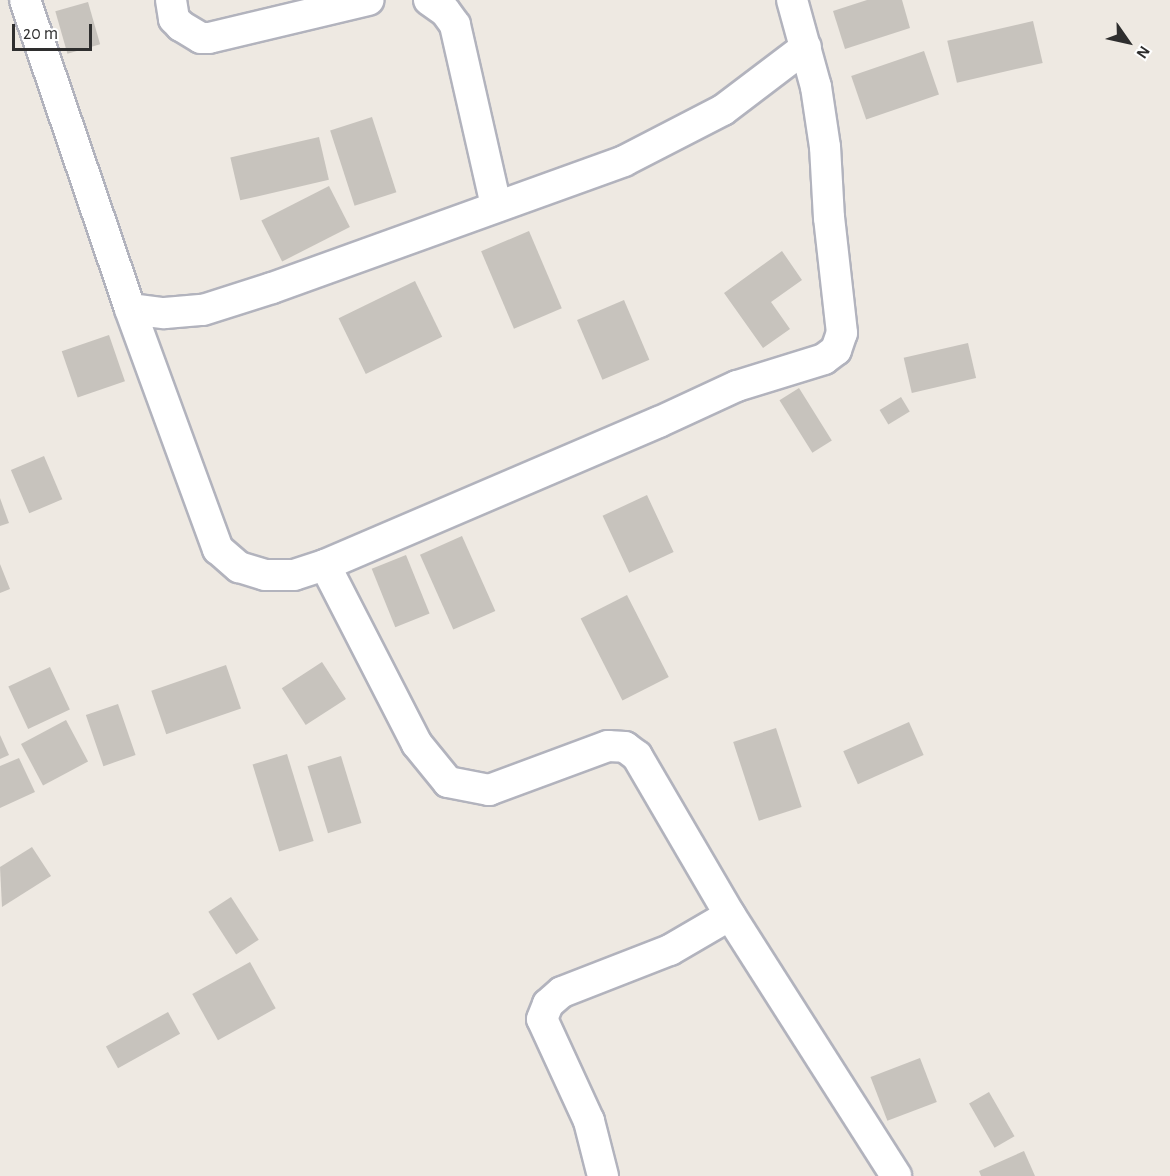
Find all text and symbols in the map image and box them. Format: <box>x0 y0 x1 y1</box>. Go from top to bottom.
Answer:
scale bar <box>15 12 94 50</box>
north arrow <box>1098 12 1158 72</box>
text: 20 m <box>23 25 58 43</box>
text: N <box>1133 43 1153 61</box>

